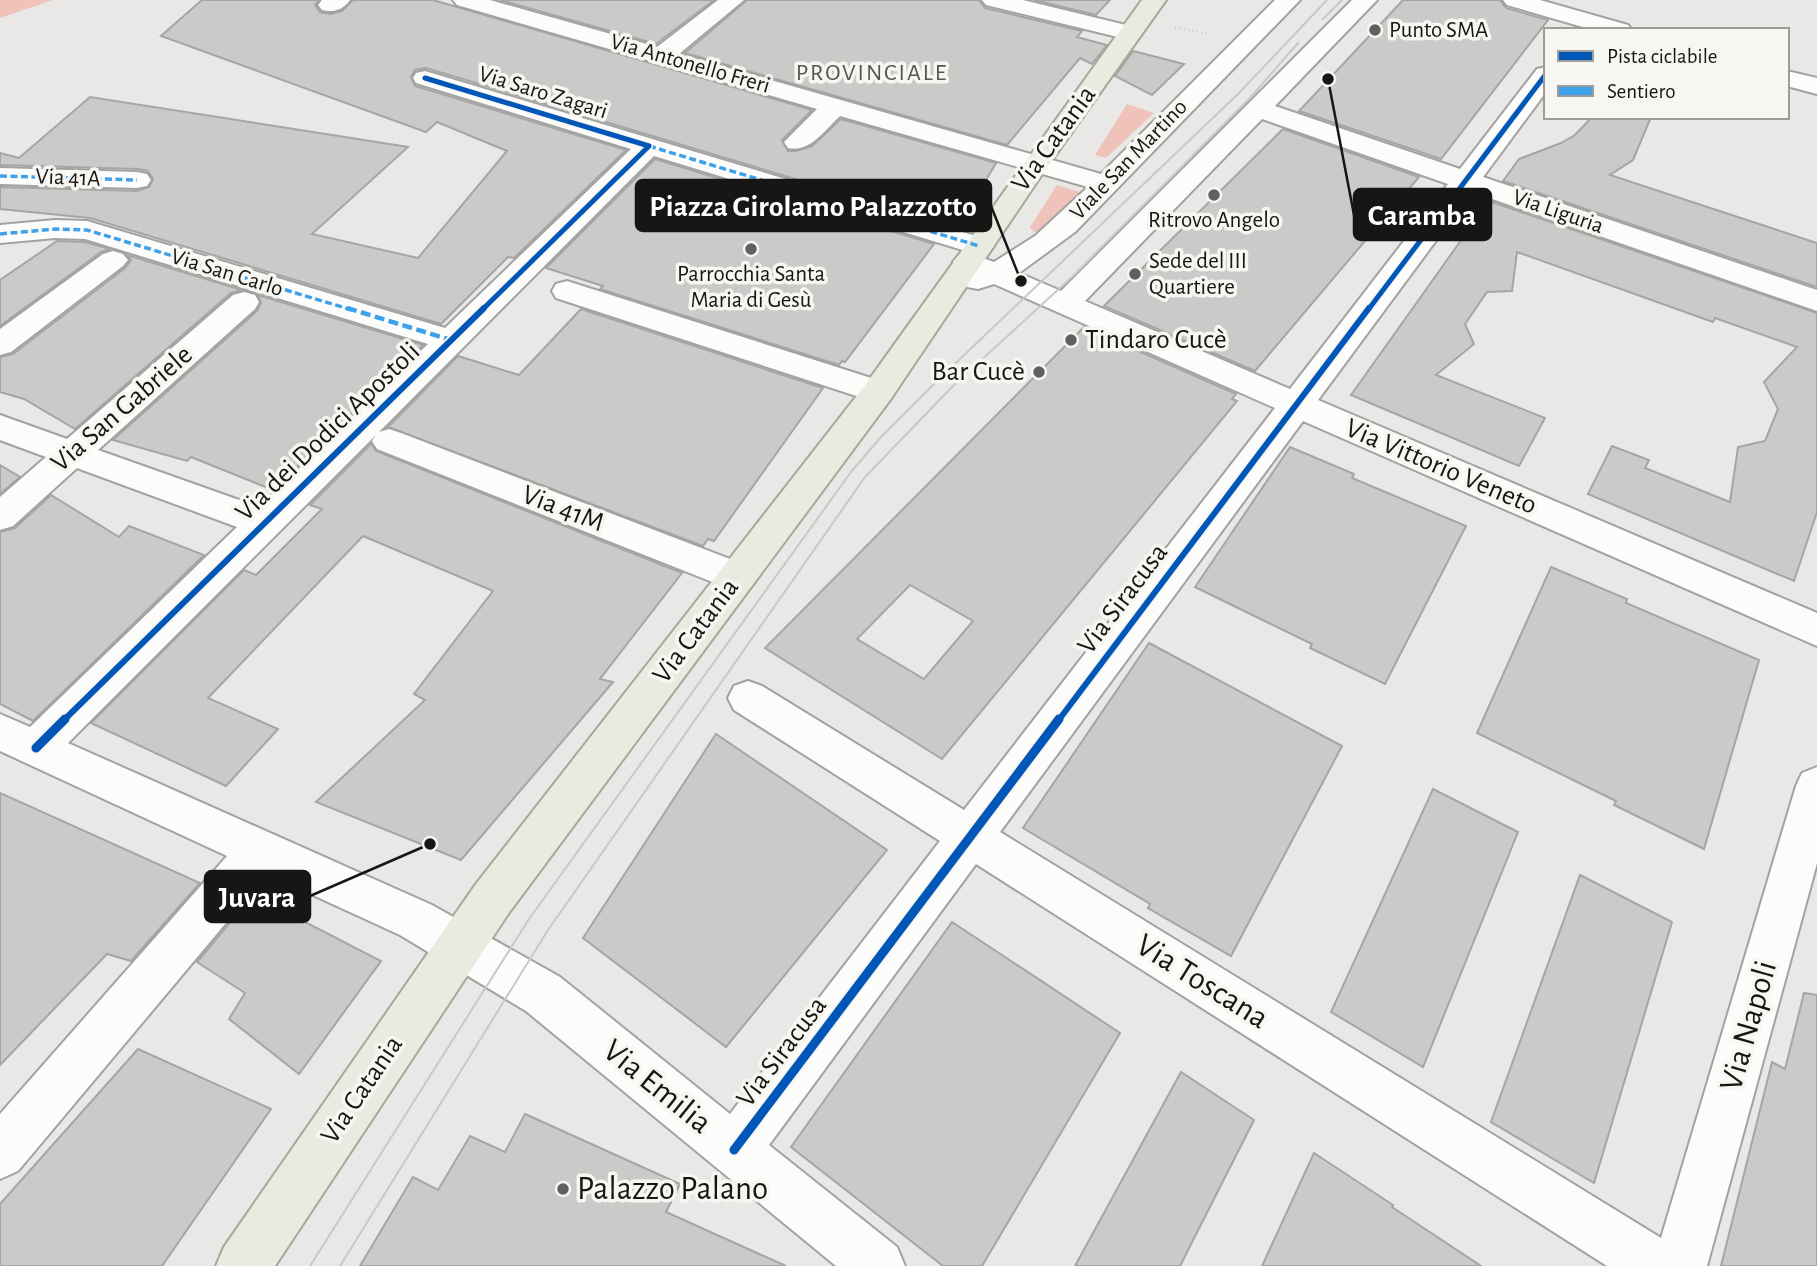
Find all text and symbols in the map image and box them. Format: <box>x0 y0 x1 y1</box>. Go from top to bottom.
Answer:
place label: Punto SMA <box>1389 19 1488 42</box>
marker: Punto SMA <box>1367 22 1383 38</box>
legend <box>1544 28 1789 119</box>
street label: Via Antonello Freri <box>608 30 772 98</box>
text: Pista ciclabile <box>1607 46 1718 67</box>
district label: PROVINCIALE <box>796 61 948 85</box>
street label: Via Saro Zagari <box>476 63 610 123</box>
street label: Via Catania <box>1006 81 1102 197</box>
text: Sentiero <box>1607 81 1676 102</box>
street label: Viale San Martino <box>1066 95 1192 225</box>
street label: Via 41A <box>35 165 101 191</box>
callout: Piazza Girolamo Palazzotto <box>636 180 991 231</box>
street label: Via Liguria <box>1510 186 1606 238</box>
marker: Ritrovo Angelo <box>1206 187 1222 203</box>
callout: Caramba <box>1354 189 1491 240</box>
text: Piazza Girolamo Palazzotto <box>649 192 977 222</box>
text: Caramba <box>1368 201 1476 231</box>
place label: Ritrovo Angelo <box>1148 209 1280 232</box>
marker: Parrocchia Santa Maria di Gesù <box>743 241 759 257</box>
street label: Via San Carlo <box>168 245 286 301</box>
place label: Sede del III Quartiere <box>1149 250 1247 299</box>
place label: Parrocchia Santa Maria di Gesù <box>677 263 825 312</box>
marker: Sede del III Quartiere <box>1127 266 1143 282</box>
place label: Tindaro Cucè <box>1085 326 1227 354</box>
marker: Tindaro Cucè <box>1063 332 1079 348</box>
street label: Via dei Dodici Apostoli <box>230 337 426 527</box>
street label: Via San Gabriele <box>46 340 198 478</box>
place label: Bar Cucè <box>932 358 1025 386</box>
marker: Bar Cucè <box>1031 364 1047 380</box>
street label: Via Vittorio Veneto <box>1341 414 1541 520</box>
street label: Via 41M <box>518 481 608 537</box>
street label: Via Siracusa <box>1073 539 1173 659</box>
street label: Via Catania <box>648 573 744 689</box>
callout: Juvara <box>205 871 310 922</box>
text: Juvara <box>219 883 295 913</box>
street label: Via Toscana <box>1130 928 1274 1036</box>
street label: Via Napoli <box>1715 957 1783 1095</box>
street label: Via Siracusa <box>732 992 832 1112</box>
street label: Via Catania <box>316 1031 408 1149</box>
street label: Via Emilia <box>597 1034 717 1140</box>
place label: Palazzo Palano <box>577 1173 768 1206</box>
marker: Palazzo Palano <box>555 1181 571 1197</box>

